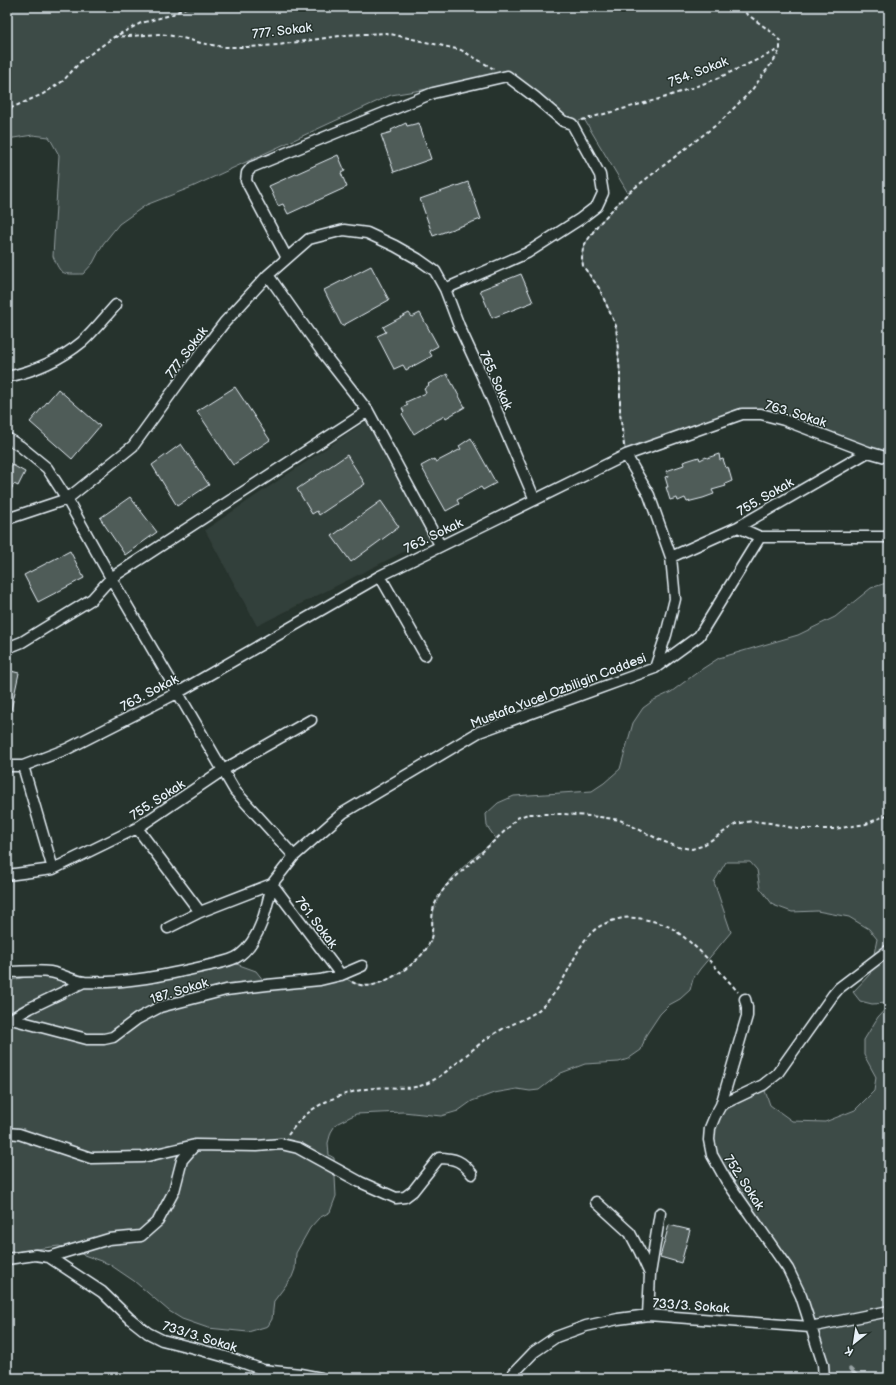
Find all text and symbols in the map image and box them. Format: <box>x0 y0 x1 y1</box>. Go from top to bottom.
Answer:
street label: 777. Sokak <box>251 19 314 43</box>
street label: 754. Sokak <box>666 53 731 91</box>
street label: 777. Sokak <box>162 323 212 381</box>
street label: 765. Sokak <box>476 349 516 413</box>
street label: 763. Sokak <box>763 397 829 431</box>
street label: 755. Sokak <box>735 474 797 519</box>
street label: 763. Sokak <box>402 515 466 557</box>
street label: Mustafa Yucel Ozbiligin Caddesi <box>468 650 648 732</box>
street label: 763. Sokak <box>118 671 182 715</box>
street label: 755. Sokak <box>127 776 189 823</box>
street label: 761. Sokak <box>292 894 341 952</box>
street label: 187. Sokak <box>148 974 211 1007</box>
street label: 752. Sokak <box>720 1152 768 1214</box>
street label: 733/3. Sokak <box>652 1295 731 1317</box>
street label: 733/3. Sokak <box>160 1318 240 1356</box>
north arrow <box>834 1323 874 1363</box>
text: K <box>842 1343 856 1359</box>

